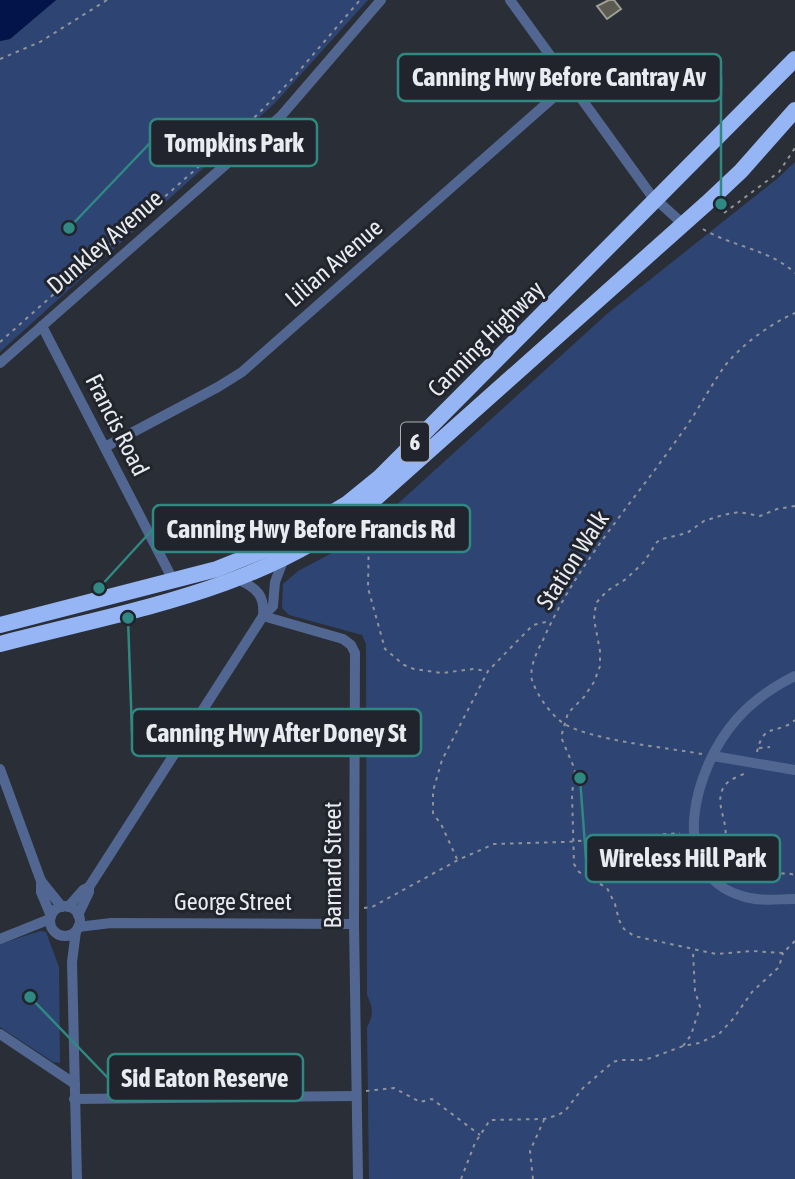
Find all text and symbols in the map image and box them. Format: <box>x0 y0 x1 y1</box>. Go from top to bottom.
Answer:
callout: Canning Hwy Before Cantray Av <box>398 54 721 101</box>
text: Canning Hwy Before Cantray Av <box>412 62 707 92</box>
callout: Tompkins Park <box>150 119 317 166</box>
text: Tompkins Park <box>164 128 304 158</box>
street label: Dunkley Avenue <box>42 184 168 299</box>
street label: Lilian Avenue <box>280 213 388 312</box>
street label: Canning Highway <box>422 275 549 402</box>
street label: Francis Road <box>80 369 155 480</box>
road number: 6 <box>401 422 429 462</box>
callout: Canning Hwy Before Francis Rd <box>153 505 470 552</box>
street label: Station Walk <box>531 505 615 614</box>
text: Canning Hwy Before Francis Rd <box>166 514 456 544</box>
callout: Canning Hwy After Doney St <box>132 709 421 756</box>
text: Canning Hwy After Doney St <box>145 718 407 748</box>
street label: Barnard Street <box>319 802 346 928</box>
callout: Wireless Hill Park <box>586 835 780 882</box>
text: Wireless Hill Park <box>599 843 767 873</box>
street label: George Street <box>174 888 292 915</box>
callout: Sid Eaton Reserve <box>108 1054 303 1101</box>
text: Sid Eaton Reserve <box>121 1063 289 1093</box>

